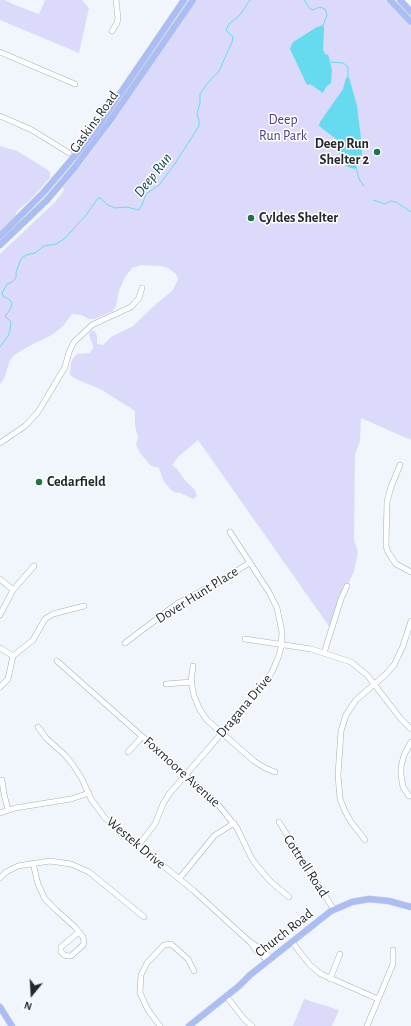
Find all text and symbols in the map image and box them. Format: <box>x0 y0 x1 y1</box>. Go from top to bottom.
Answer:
street label: Gaskins Road <box>66 88 122 156</box>
park label: Deep Run Park <box>259 112 307 144</box>
place label: Deep Run Shelter 2 <box>315 136 369 168</box>
marker: Deep Run Shelter 2 <box>372 147 382 157</box>
water label: Deep Run <box>130 149 176 201</box>
place label: Cyldes Shelter <box>259 210 338 226</box>
marker: Cyldes Shelter <box>246 213 256 223</box>
place label: Cedarfield <box>47 474 106 490</box>
marker: Cedarfield <box>34 477 44 487</box>
street label: Dover Hunt Place <box>153 563 241 627</box>
street label: Dragana Drive <box>213 671 275 741</box>
street label: Foxmoore Avenue <box>140 733 224 811</box>
street label: Westek Drive <box>103 813 169 873</box>
street label: Cottrell Road <box>280 832 332 900</box>
street label: Church Road <box>252 905 316 961</box>
north arrow <box>12 974 52 1014</box>
text: N <box>23 999 33 1012</box>

